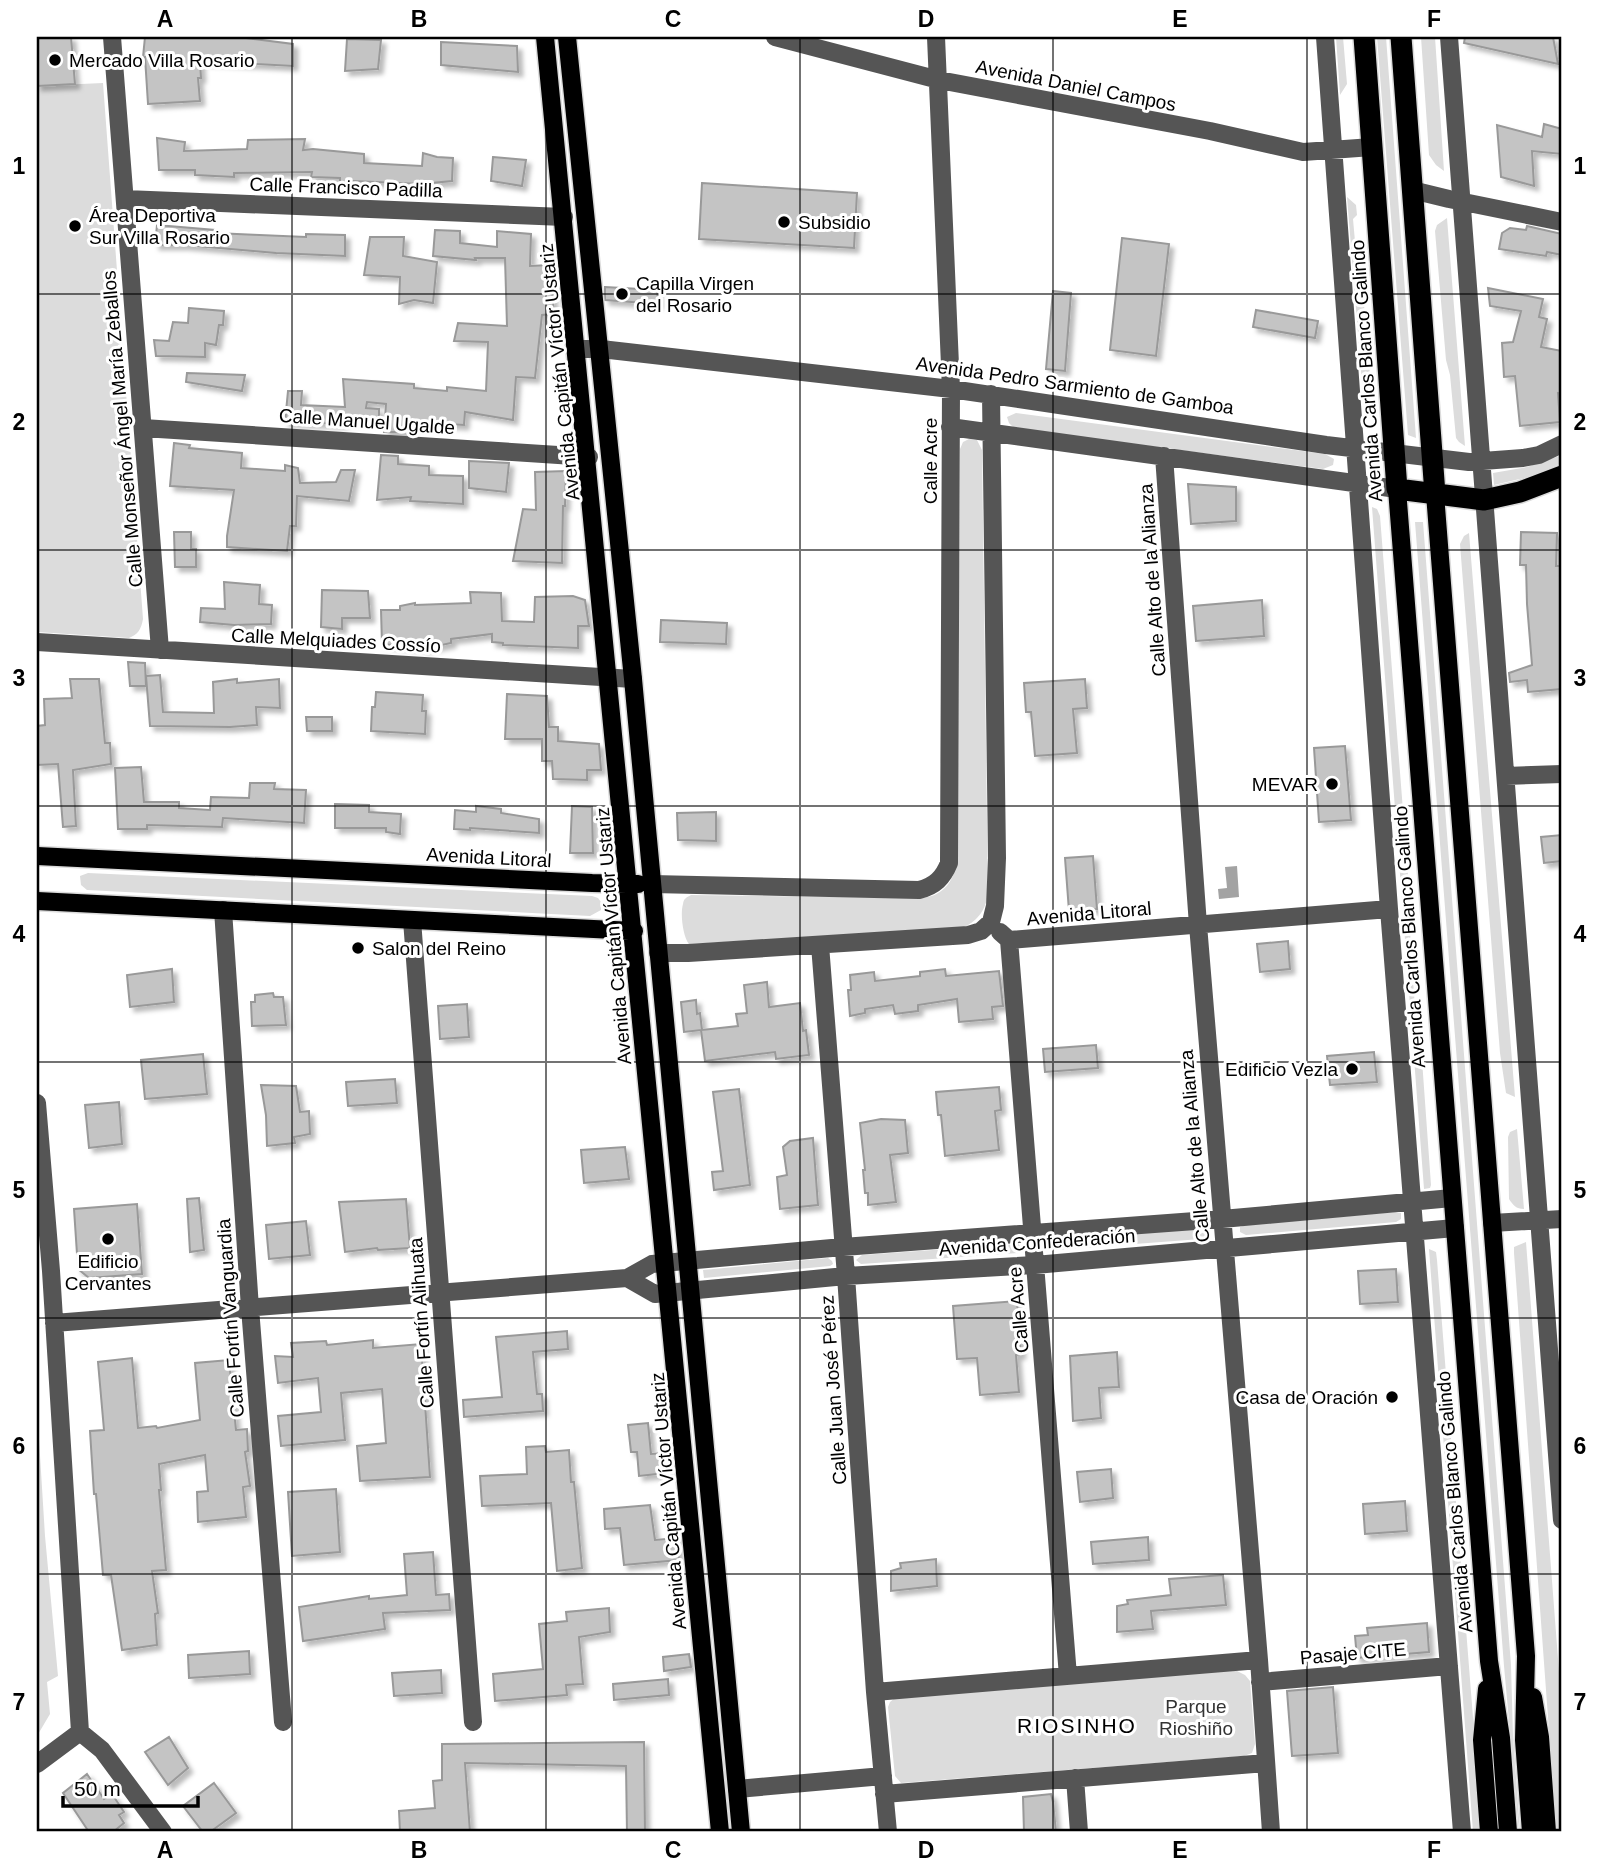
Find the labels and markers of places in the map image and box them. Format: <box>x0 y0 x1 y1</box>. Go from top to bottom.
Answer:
place label: Mercado Villa Rosario <box>69 50 255 71</box>
marker: Mercado Villa Rosario <box>47 52 63 68</box>
place label: Área Deportiva Sur Villa Rosario <box>89 205 230 248</box>
place label: Subsidio <box>798 212 871 233</box>
marker: Subsidio <box>776 214 792 230</box>
marker: Área Deportiva Sur Villa Rosario <box>67 218 83 234</box>
place label: Capilla Virgen del Rosario <box>636 273 754 316</box>
marker: Capilla Virgen del Rosario <box>614 286 630 302</box>
place label: MEVAR <box>1252 774 1318 795</box>
marker: MEVAR <box>1324 776 1340 792</box>
place label: Salon del Reino <box>372 938 506 959</box>
marker: Salon del Reino <box>350 940 366 956</box>
place label: Edificio Vezla <box>1225 1059 1338 1080</box>
marker: Edificio Vezla <box>1344 1061 1360 1077</box>
marker: Edificio Cervantes <box>100 1231 116 1247</box>
place label: Edificio Cervantes <box>65 1251 151 1294</box>
place label: Casa de Oración <box>1235 1387 1378 1408</box>
marker: Casa de Oración <box>1384 1389 1400 1405</box>

